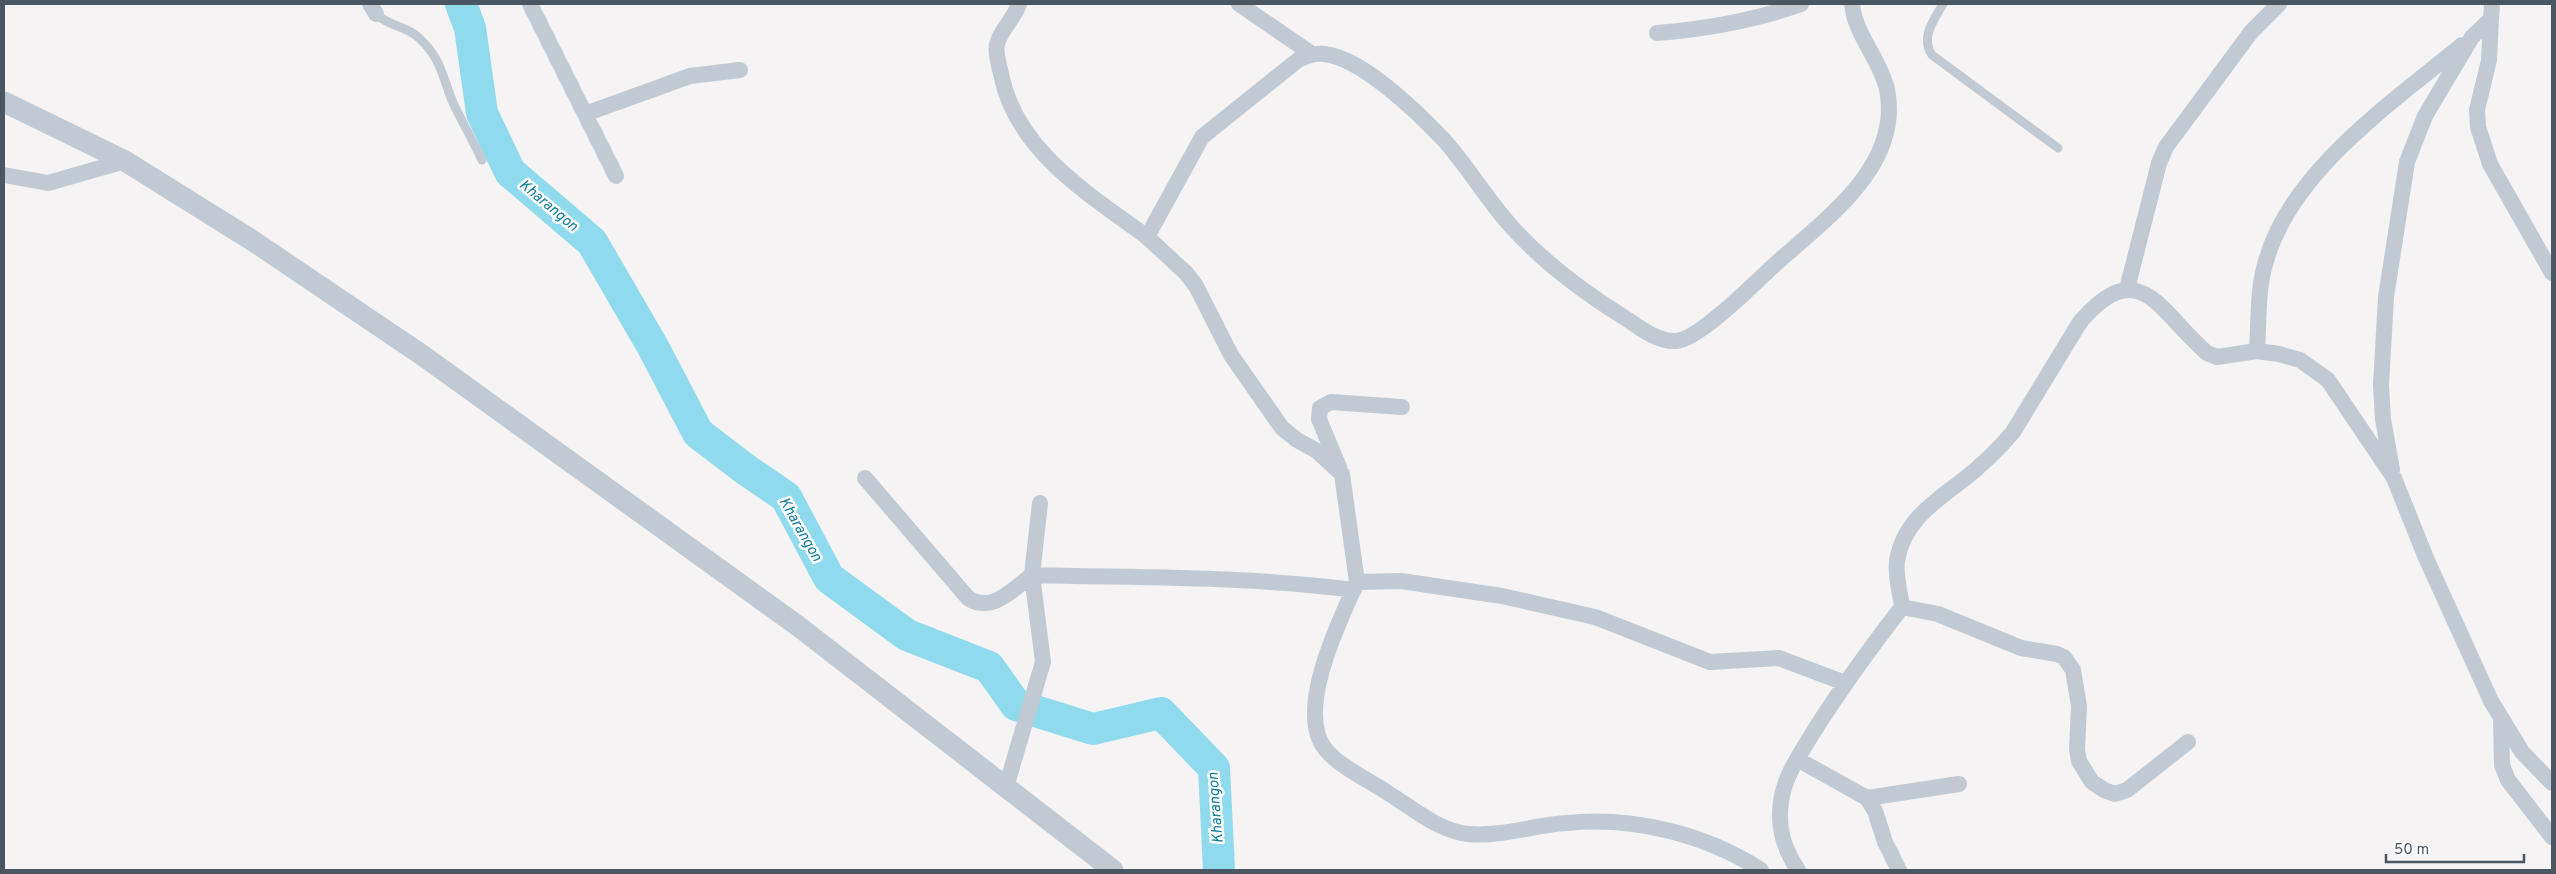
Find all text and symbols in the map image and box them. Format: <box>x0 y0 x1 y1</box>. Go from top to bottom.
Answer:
water label: Kharangon <box>515 176 581 236</box>
water label: Kharangon <box>774 494 826 565</box>
water label: Kharangon <box>1205 772 1228 844</box>
scale bar <box>2386 832 2524 864</box>
text: 50 m <box>2394 841 2429 860</box>

